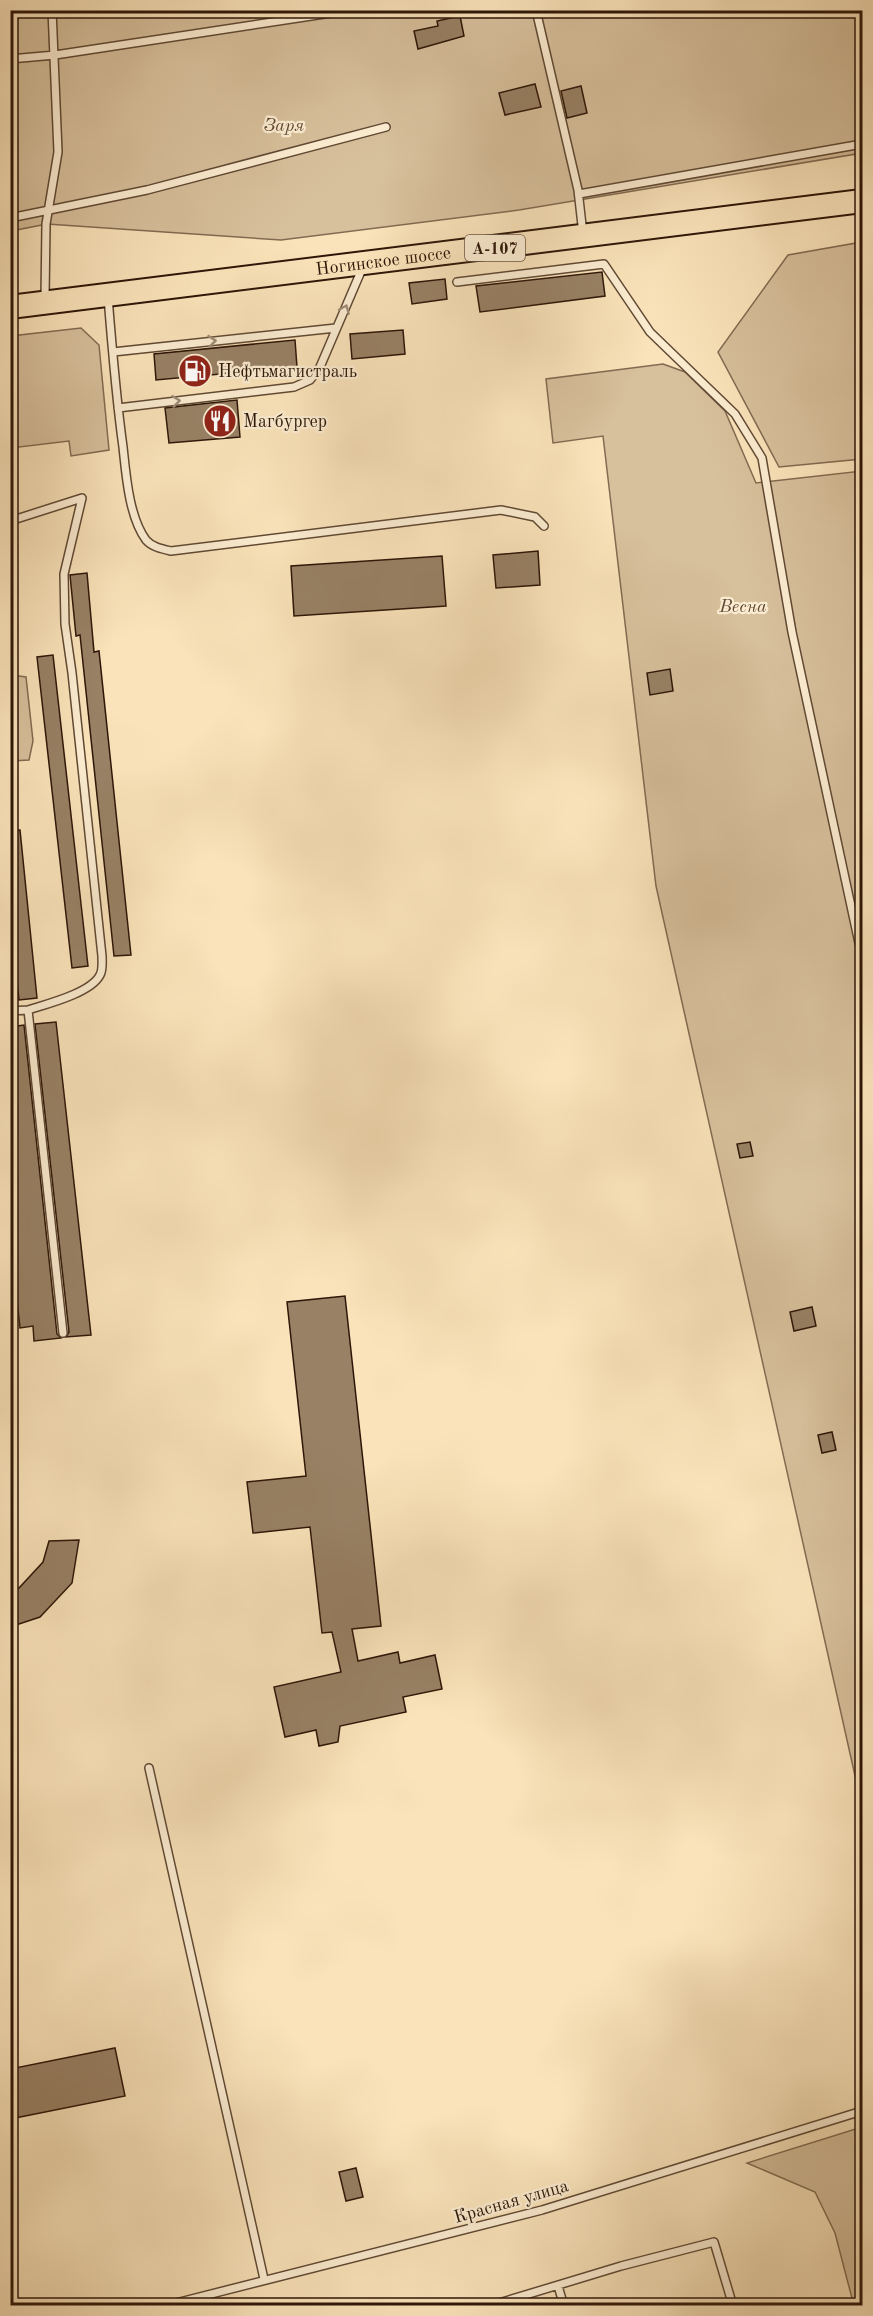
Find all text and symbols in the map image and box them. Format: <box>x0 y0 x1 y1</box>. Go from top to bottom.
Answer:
park label: Заря <box>264 117 305 135</box>
road number: А-107 <box>465 235 525 261</box>
street label: Ногинское шоссе <box>314 244 452 279</box>
one-way arrow <box>337 304 349 315</box>
one-way arrow <box>208 335 217 348</box>
fuel station icon: Нефтьмагистраль <box>177 353 213 389</box>
place label: Нефтьмагистраль <box>218 363 357 382</box>
one-way arrow <box>171 395 180 407</box>
restaurant icon: Магбургер <box>202 403 238 439</box>
place label: Магбургер <box>243 413 327 431</box>
park label: Весна <box>718 598 767 616</box>
street label: Красная улица <box>452 2177 571 2227</box>

